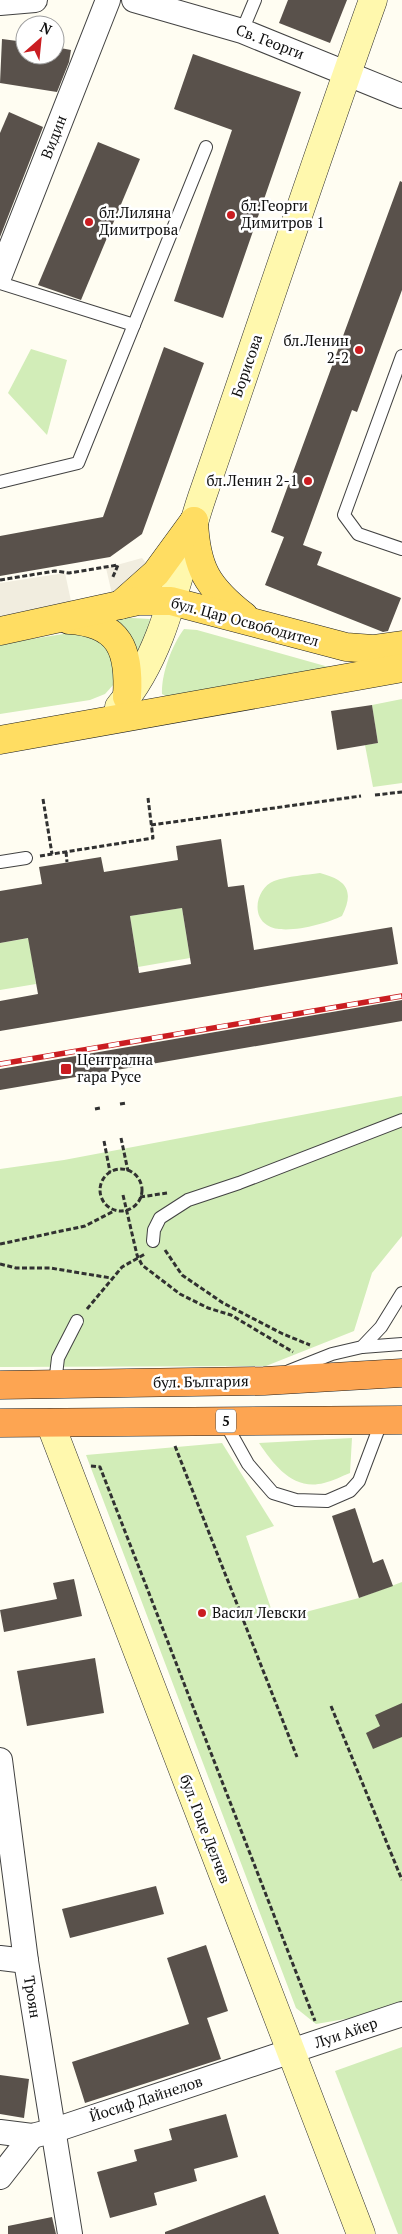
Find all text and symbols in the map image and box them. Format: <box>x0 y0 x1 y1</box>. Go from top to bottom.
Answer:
north arrow <box>15 15 65 65</box>
text: N <box>37 17 56 39</box>
street label: Св. Георги <box>233 19 307 63</box>
street label: Видин <box>36 112 71 161</box>
place label: бл.Георги Димитров 1 <box>241 195 324 232</box>
place label: бл.Лиляна Димитрова <box>99 202 179 239</box>
marker: бл.Георги Димитров 1 <box>225 209 237 221</box>
marker: бл.Лиляна Димитрова <box>83 216 95 228</box>
place label: бл.Ленин 2-2 <box>284 330 349 367</box>
street label: Борисова <box>226 331 266 400</box>
marker: бл.Ленин 2-2 <box>353 344 365 356</box>
place label: бл.Ленин 2-1 <box>207 470 298 490</box>
marker: бл.Ленин 2-1 <box>302 475 314 487</box>
street label: бул. Цар Освободител <box>169 592 321 650</box>
place label: Централна гара Русе <box>77 1049 154 1086</box>
marker: Централна гара Русе <box>59 1062 73 1076</box>
street label: бул. България <box>153 1370 249 1392</box>
road number: 5 <box>216 1410 236 1432</box>
place label: Васил Левски <box>212 1602 306 1622</box>
marker: Васил Левски <box>196 1607 208 1619</box>
street label: бул. Гоце Делчев <box>176 1771 236 1886</box>
street label: Троян <box>20 1974 46 2019</box>
street label: Луи Айер <box>311 2012 380 2052</box>
street label: Йосиф Дайнелов <box>87 2070 205 2126</box>

